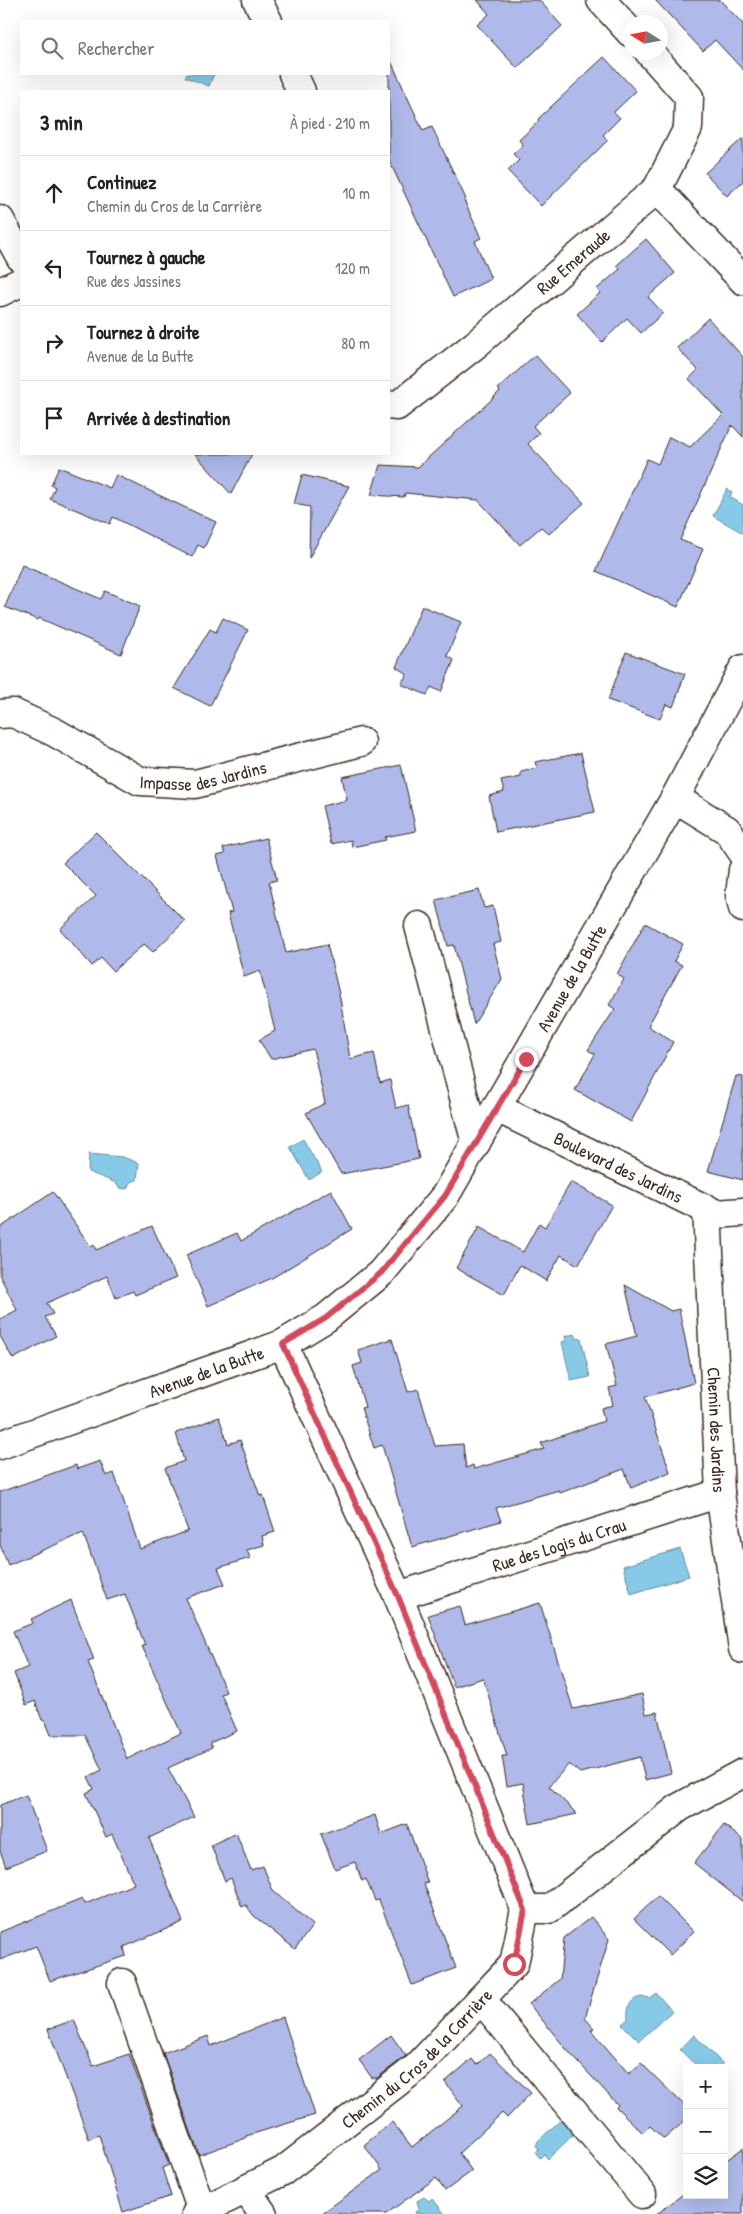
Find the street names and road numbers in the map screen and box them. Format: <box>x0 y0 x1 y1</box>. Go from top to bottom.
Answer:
street label: Rue Emeraude <box>531 222 615 300</box>
street label: Impasse des Jardins <box>139 754 269 797</box>
street label: Avenue de la Butte <box>530 919 612 1036</box>
street label: Boulevard des Jardins <box>550 1125 687 1209</box>
street label: Avenue de la Butte <box>146 1339 267 1403</box>
street label: Chemin des Jardins <box>702 1367 732 1493</box>
street label: Rue des Logis du Crau <box>489 1511 629 1578</box>
street label: Chemin du Cros de la Carrière <box>336 1983 497 2134</box>

